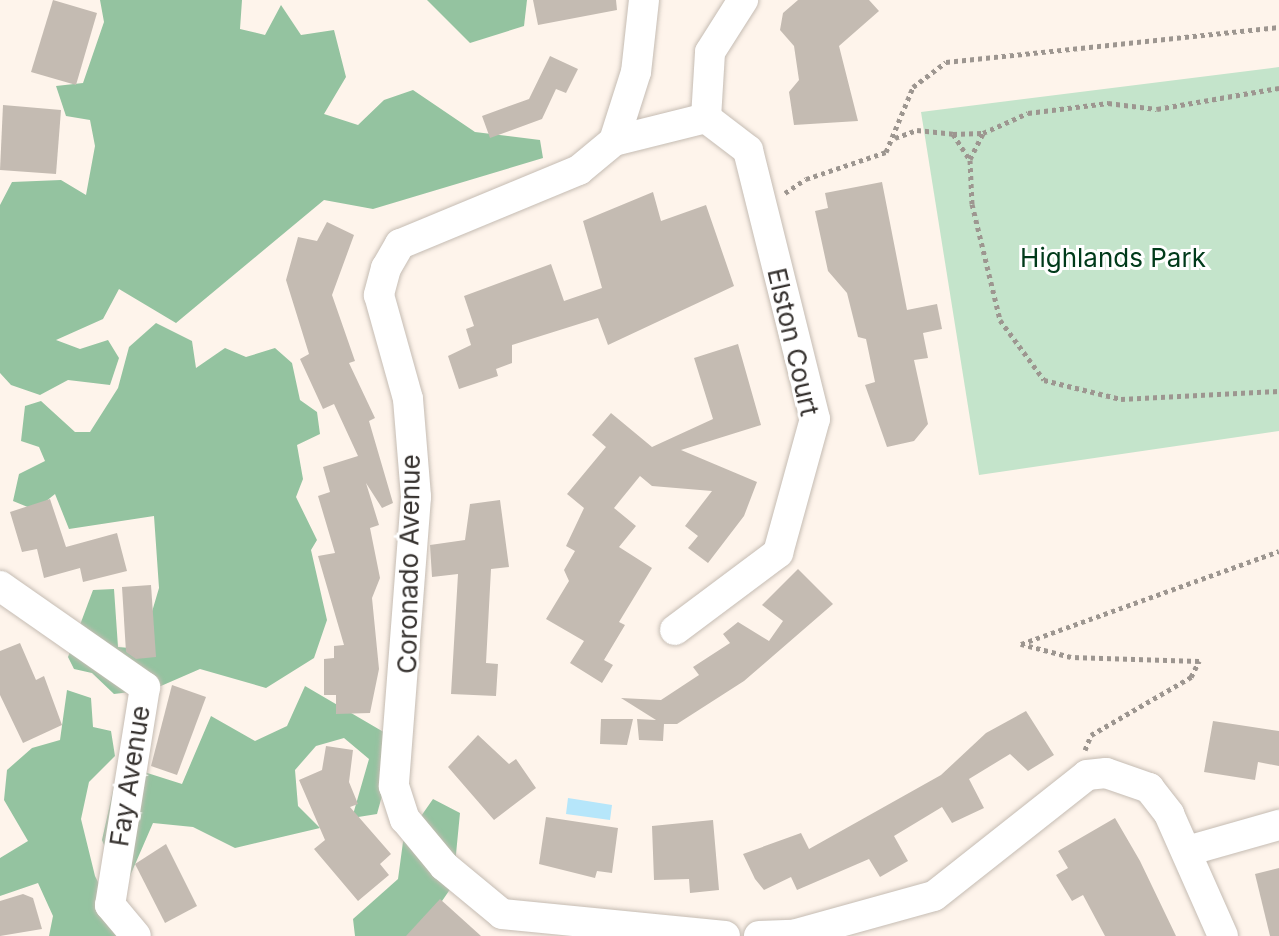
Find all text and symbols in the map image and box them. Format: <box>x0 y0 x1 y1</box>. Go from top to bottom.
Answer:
park label: Highlands Park <box>1020 242 1206 274</box>
street label: Elston Court <box>761 265 825 419</box>
street label: Coronado Avenue <box>391 454 427 674</box>
street label: Fay Avenue <box>103 703 157 849</box>

